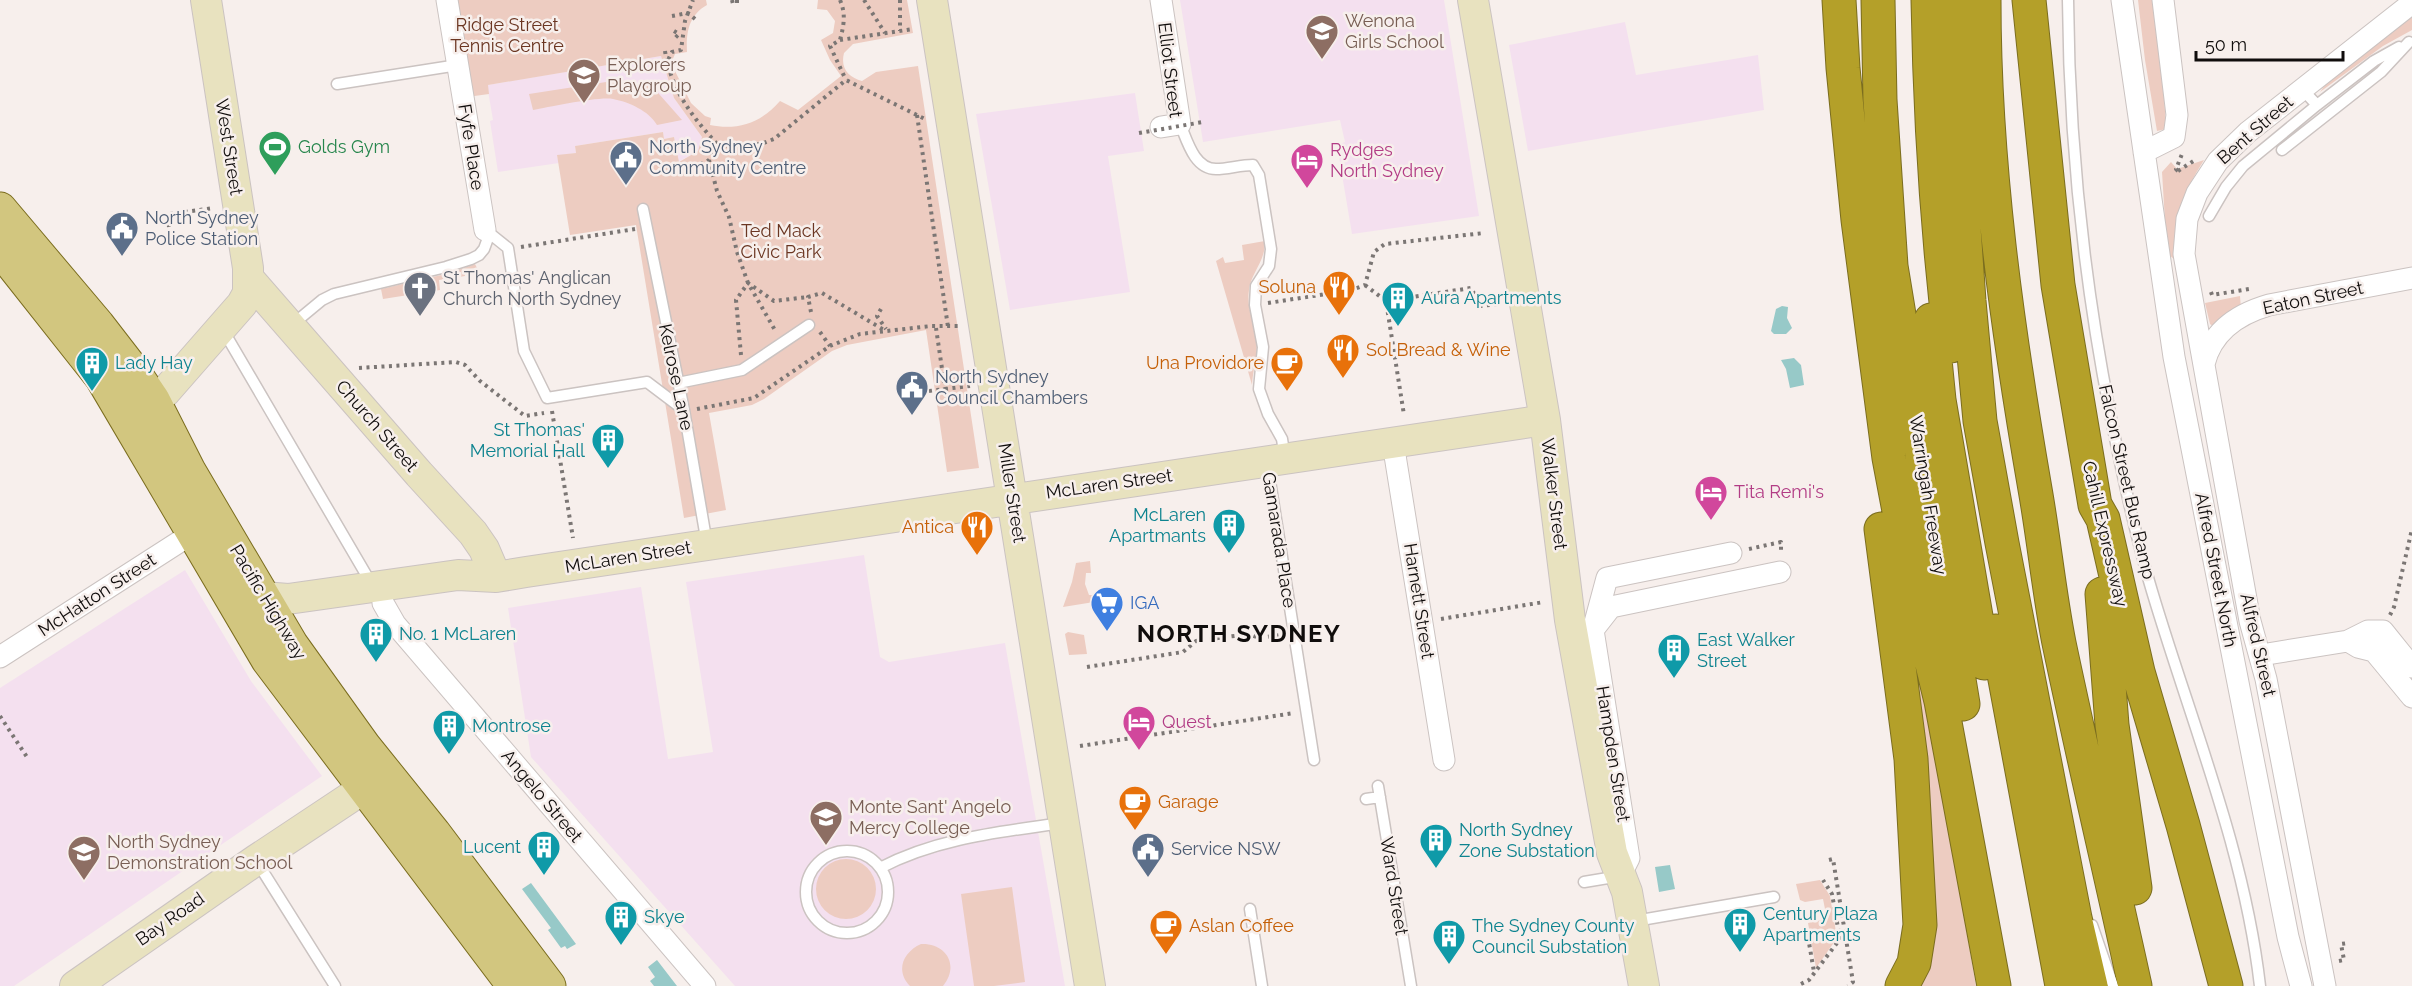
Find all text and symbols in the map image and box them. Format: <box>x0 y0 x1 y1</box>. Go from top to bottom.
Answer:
place label: Wenona Girls School <box>1345 10 1444 52</box>
school or university icon: Wenona Girls School <box>1304 13 1340 60</box>
park label: Ridge Street Tennis Centre <box>450 14 564 56</box>
street label: Elliot Street <box>1154 21 1187 119</box>
scale bar <box>2196 24 2343 62</box>
text: 50 m <box>2205 34 2247 55</box>
place label: Explorers Playgroup <box>607 54 692 96</box>
school or university icon: Explorers Playgroup <box>566 57 602 104</box>
street label: Bent Street <box>2213 91 2297 168</box>
street label: West Street <box>212 97 247 197</box>
street label: Fyfe Place <box>454 102 489 192</box>
sports icon: Golds Gym <box>257 129 293 176</box>
place label: Golds Gym <box>298 136 390 157</box>
place label: North Sydney Community Centre <box>649 136 807 178</box>
public building icon: North Sydney Community Centre <box>608 139 644 186</box>
place label: Rydges North Sydney <box>1330 139 1444 181</box>
hotel icon: Rydges North Sydney <box>1289 142 1325 189</box>
place label: North Sydney Police Station <box>145 207 259 249</box>
public building icon: North Sydney Police Station <box>104 210 140 257</box>
park label: Ted Mack Civic Park <box>740 220 822 262</box>
place label: St Thomas' Anglican Church North Sydney <box>443 267 621 309</box>
restaurant icon: Soluna <box>1321 269 1357 316</box>
church icon: St Thomas' Anglican Church North Sydney <box>402 270 438 317</box>
place label: Soluna <box>1258 276 1316 297</box>
street label: Eaton Street <box>2261 277 2365 318</box>
building icon: Aura Apartments <box>1380 280 1416 327</box>
place label: Aura Apartments <box>1421 287 1562 308</box>
street label: Kelrose Lane <box>655 322 698 433</box>
restaurant icon: Sol Bread & Wine <box>1325 332 1361 379</box>
place label: Sol Bread & Wine <box>1366 339 1511 360</box>
building icon: Lady Hay <box>74 345 110 392</box>
cafe icon: Una Providore <box>1269 345 1305 392</box>
place label: Lady Hay <box>115 352 193 373</box>
place label: Una Providore <box>1146 352 1264 373</box>
place label: North Sydney Council Chambers <box>935 366 1088 408</box>
public building icon: North Sydney Council Chambers <box>894 369 930 416</box>
street label: Church Street <box>332 376 423 476</box>
street label: Falcon Street Bus Ramp <box>2095 382 2160 581</box>
street label: Warringah Freeway <box>1906 414 1952 576</box>
place label: St Thomas' Memorial Hall <box>470 419 585 461</box>
building icon: St Thomas' Memorial Hall <box>590 422 626 469</box>
street label: Walker Street <box>1537 437 1572 551</box>
street label: Miller Street <box>994 442 1031 544</box>
street label: Cahill Expressway <box>2078 459 2133 609</box>
street label: McLaren Street <box>1044 464 1173 503</box>
street label: Gamarada Place <box>1258 471 1301 610</box>
hotel icon: Tita Remi's <box>1693 474 1729 521</box>
place label: Tita Remi's <box>1734 481 1824 502</box>
street label: Alfred Street North <box>2191 491 2242 649</box>
place label: McLaren Apartmants <box>1109 504 1206 546</box>
building icon: McLaren Apartmants <box>1211 507 1247 554</box>
restaurant icon: Antica <box>959 509 995 556</box>
place label: Antica <box>902 516 954 537</box>
street label: McLaren Street <box>563 536 692 577</box>
street label: Pacific Highway <box>226 540 311 663</box>
street label: Harnett Street <box>1400 542 1439 660</box>
street label: McHatton Street <box>34 549 159 640</box>
supermarket icon: IGA <box>1089 585 1125 632</box>
street label: Alfred Street <box>2236 591 2281 699</box>
place label: IGA <box>1130 592 1160 613</box>
building icon: No. 1 McLaren <box>358 616 394 663</box>
district label: NORTH SYDNEY <box>1137 619 1341 648</box>
place label: No. 1 McLaren <box>399 623 516 644</box>
place label: East Walker Street <box>1697 629 1796 671</box>
building icon: East Walker Street <box>1656 632 1692 679</box>
street label: Hampden Street <box>1592 684 1635 823</box>
hotel icon: Quest <box>1121 704 1157 751</box>
building icon: Montrose <box>431 708 467 755</box>
place label: Quest <box>1162 711 1211 732</box>
place label: Montrose <box>472 715 551 736</box>
street label: Angelo Street <box>498 745 587 846</box>
cafe icon: Garage <box>1117 784 1153 831</box>
place label: Garage <box>1158 791 1219 812</box>
place label: Monte Sant' Angelo Mercy College <box>849 796 1011 838</box>
school or university icon: Monte Sant' Angelo Mercy College <box>808 799 844 846</box>
place label: North Sydney Zone Substation <box>1459 819 1595 861</box>
building icon: North Sydney Zone Substation <box>1418 822 1454 869</box>
building icon: Lucent <box>526 829 562 876</box>
place label: North Sydney Demonstration School <box>107 831 292 873</box>
public building icon: Service NSW <box>1130 831 1166 878</box>
school or university icon: North Sydney Demonstration School <box>66 834 102 881</box>
street label: Ward Street <box>1376 835 1413 937</box>
place label: Lucent <box>463 836 521 857</box>
place label: Service NSW <box>1171 838 1281 859</box>
street label: Bay Road <box>132 887 208 950</box>
building icon: Skye <box>603 899 639 946</box>
place label: Century Plaza Apartments <box>1763 903 1878 945</box>
place label: Skye <box>644 906 685 927</box>
building icon: Century Plaza Apartments <box>1722 906 1758 953</box>
cafe icon: Aslan Coffee <box>1148 908 1184 955</box>
place label: Aslan Coffee <box>1189 915 1294 936</box>
place label: The Sydney County Council Substation <box>1472 915 1635 957</box>
building icon: The Sydney County Council Substation <box>1431 918 1467 965</box>

